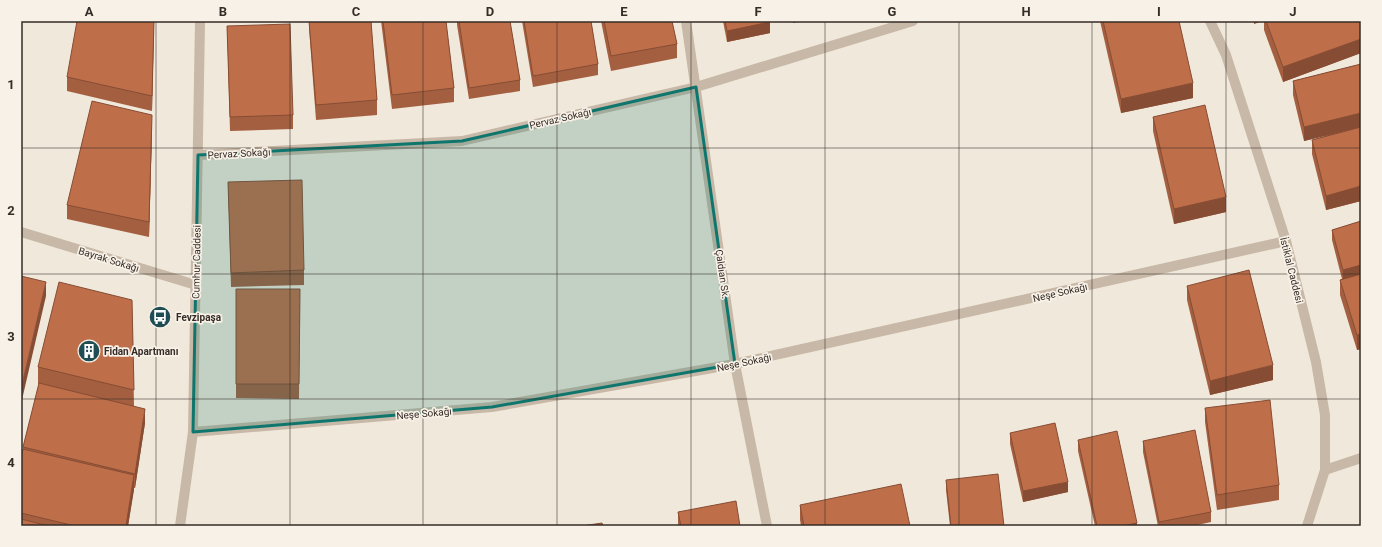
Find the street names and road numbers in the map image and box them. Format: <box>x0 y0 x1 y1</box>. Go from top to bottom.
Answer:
street label: Pervaz Sokağı <box>528 106 592 131</box>
street label: Pervaz Sokağı <box>207 146 271 161</box>
street label: Cumhur Caddesi <box>190 225 203 299</box>
street label: İstiklal Caddesi <box>1278 236 1306 304</box>
street label: Bayrak Sokağı <box>77 245 140 274</box>
street label: Çaldıan Sk. <box>714 249 731 299</box>
street label: Neşe Sokağı <box>1032 281 1088 304</box>
street label: Neşe Sokağı <box>716 351 772 374</box>
street label: Neşe Sokağı <box>396 406 452 421</box>

